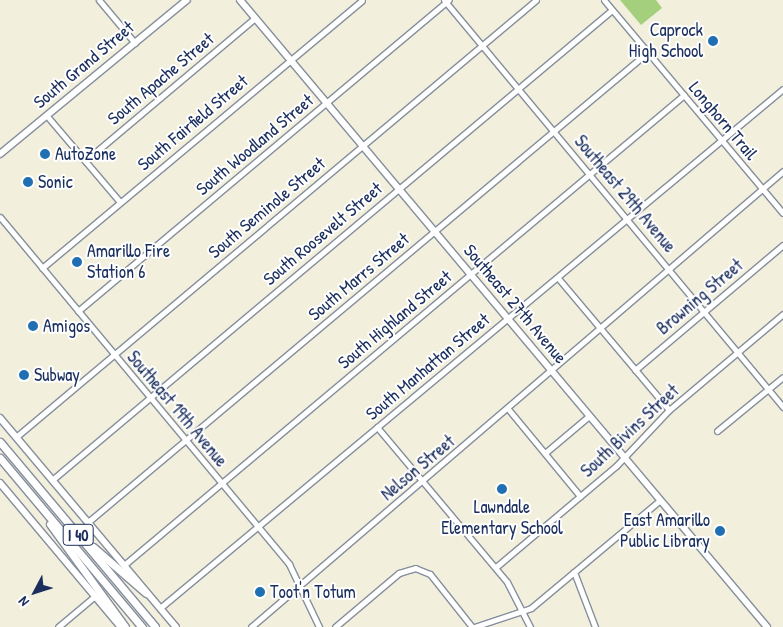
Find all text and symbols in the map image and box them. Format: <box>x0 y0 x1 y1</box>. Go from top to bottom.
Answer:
street label: South Grand Street <box>29 17 139 113</box>
place label: Caprock High School <box>629 20 703 62</box>
street label: South Apache Street <box>104 28 218 130</box>
marker: Caprock High School <box>707 35 719 47</box>
street label: South Fairfield Street <box>133 71 253 175</box>
street label: Longhorn Trail <box>684 78 762 164</box>
street label: South Woodland Street <box>192 90 318 200</box>
street label: Southeast 29th Avenue <box>570 131 680 257</box>
place label: AutoZone <box>55 143 116 165</box>
marker: AutoZone <box>39 148 51 160</box>
street label: South Seminole Street <box>204 153 330 263</box>
place label: Sonic <box>38 171 73 193</box>
marker: Sonic <box>22 176 34 188</box>
street label: South Roosevelt Street <box>259 178 387 290</box>
street label: South Marrs Street <box>304 228 414 326</box>
street label: Southeast 27th Avenue <box>459 240 571 368</box>
place label: Amarillo Fire Station 6 <box>87 241 170 284</box>
street label: Browning Street <box>652 255 748 339</box>
marker: Amarillo Fire Station 6 <box>71 256 83 268</box>
street label: South Highland Street <box>334 266 456 374</box>
street label: South Manhattan Street <box>362 309 494 425</box>
place label: Amigos <box>43 315 90 337</box>
marker: Amigos <box>27 320 39 332</box>
street label: Southeast 19th Avenue <box>122 347 232 471</box>
place label: Subway <box>34 364 80 386</box>
marker: Subway <box>18 369 30 381</box>
street label: South Bivins Street <box>577 380 683 482</box>
street label: Nelson Street <box>377 431 459 505</box>
marker: Lawndale Elementary School <box>496 483 508 495</box>
place label: Lawndale Elementary School <box>441 497 563 540</box>
place label: East Amarillo Public Library <box>620 510 710 552</box>
road number: I 40 <box>62 522 94 548</box>
marker: East Amarillo Public Library <box>714 525 726 537</box>
north arrow <box>10 567 60 617</box>
place label: Toot'n Totum <box>270 581 356 603</box>
marker: Toot'n Totum <box>254 586 266 598</box>
text: N <box>13 593 33 611</box>

